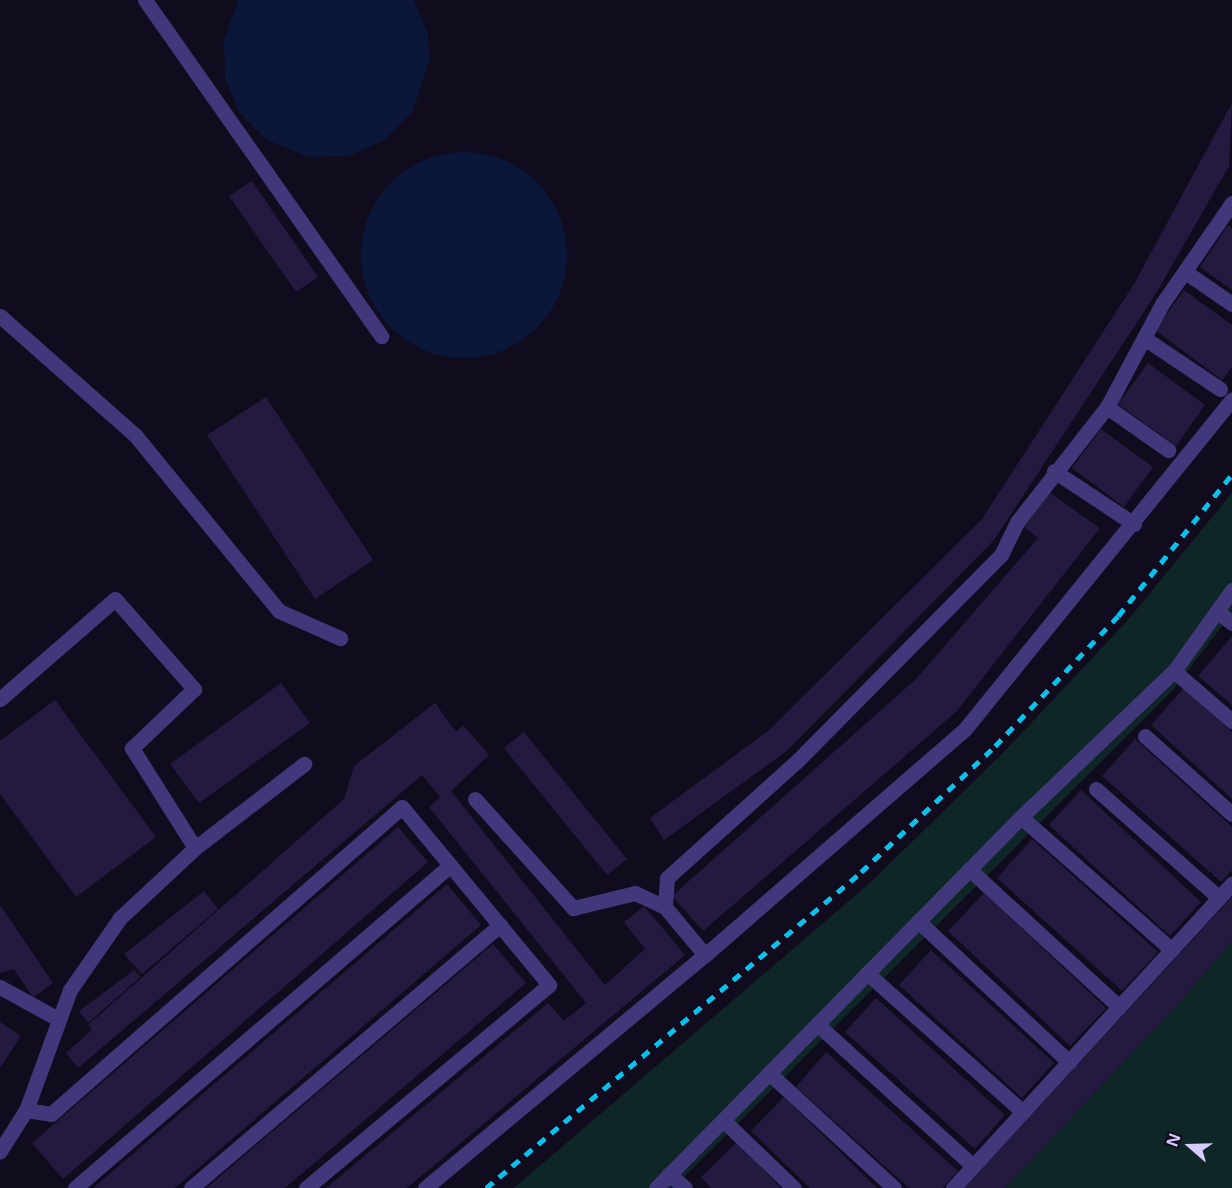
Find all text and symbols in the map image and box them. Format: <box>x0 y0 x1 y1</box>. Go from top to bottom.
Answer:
north arrow <box>1160 1116 1220 1176</box>
text: N <box>1161 1130 1186 1150</box>

